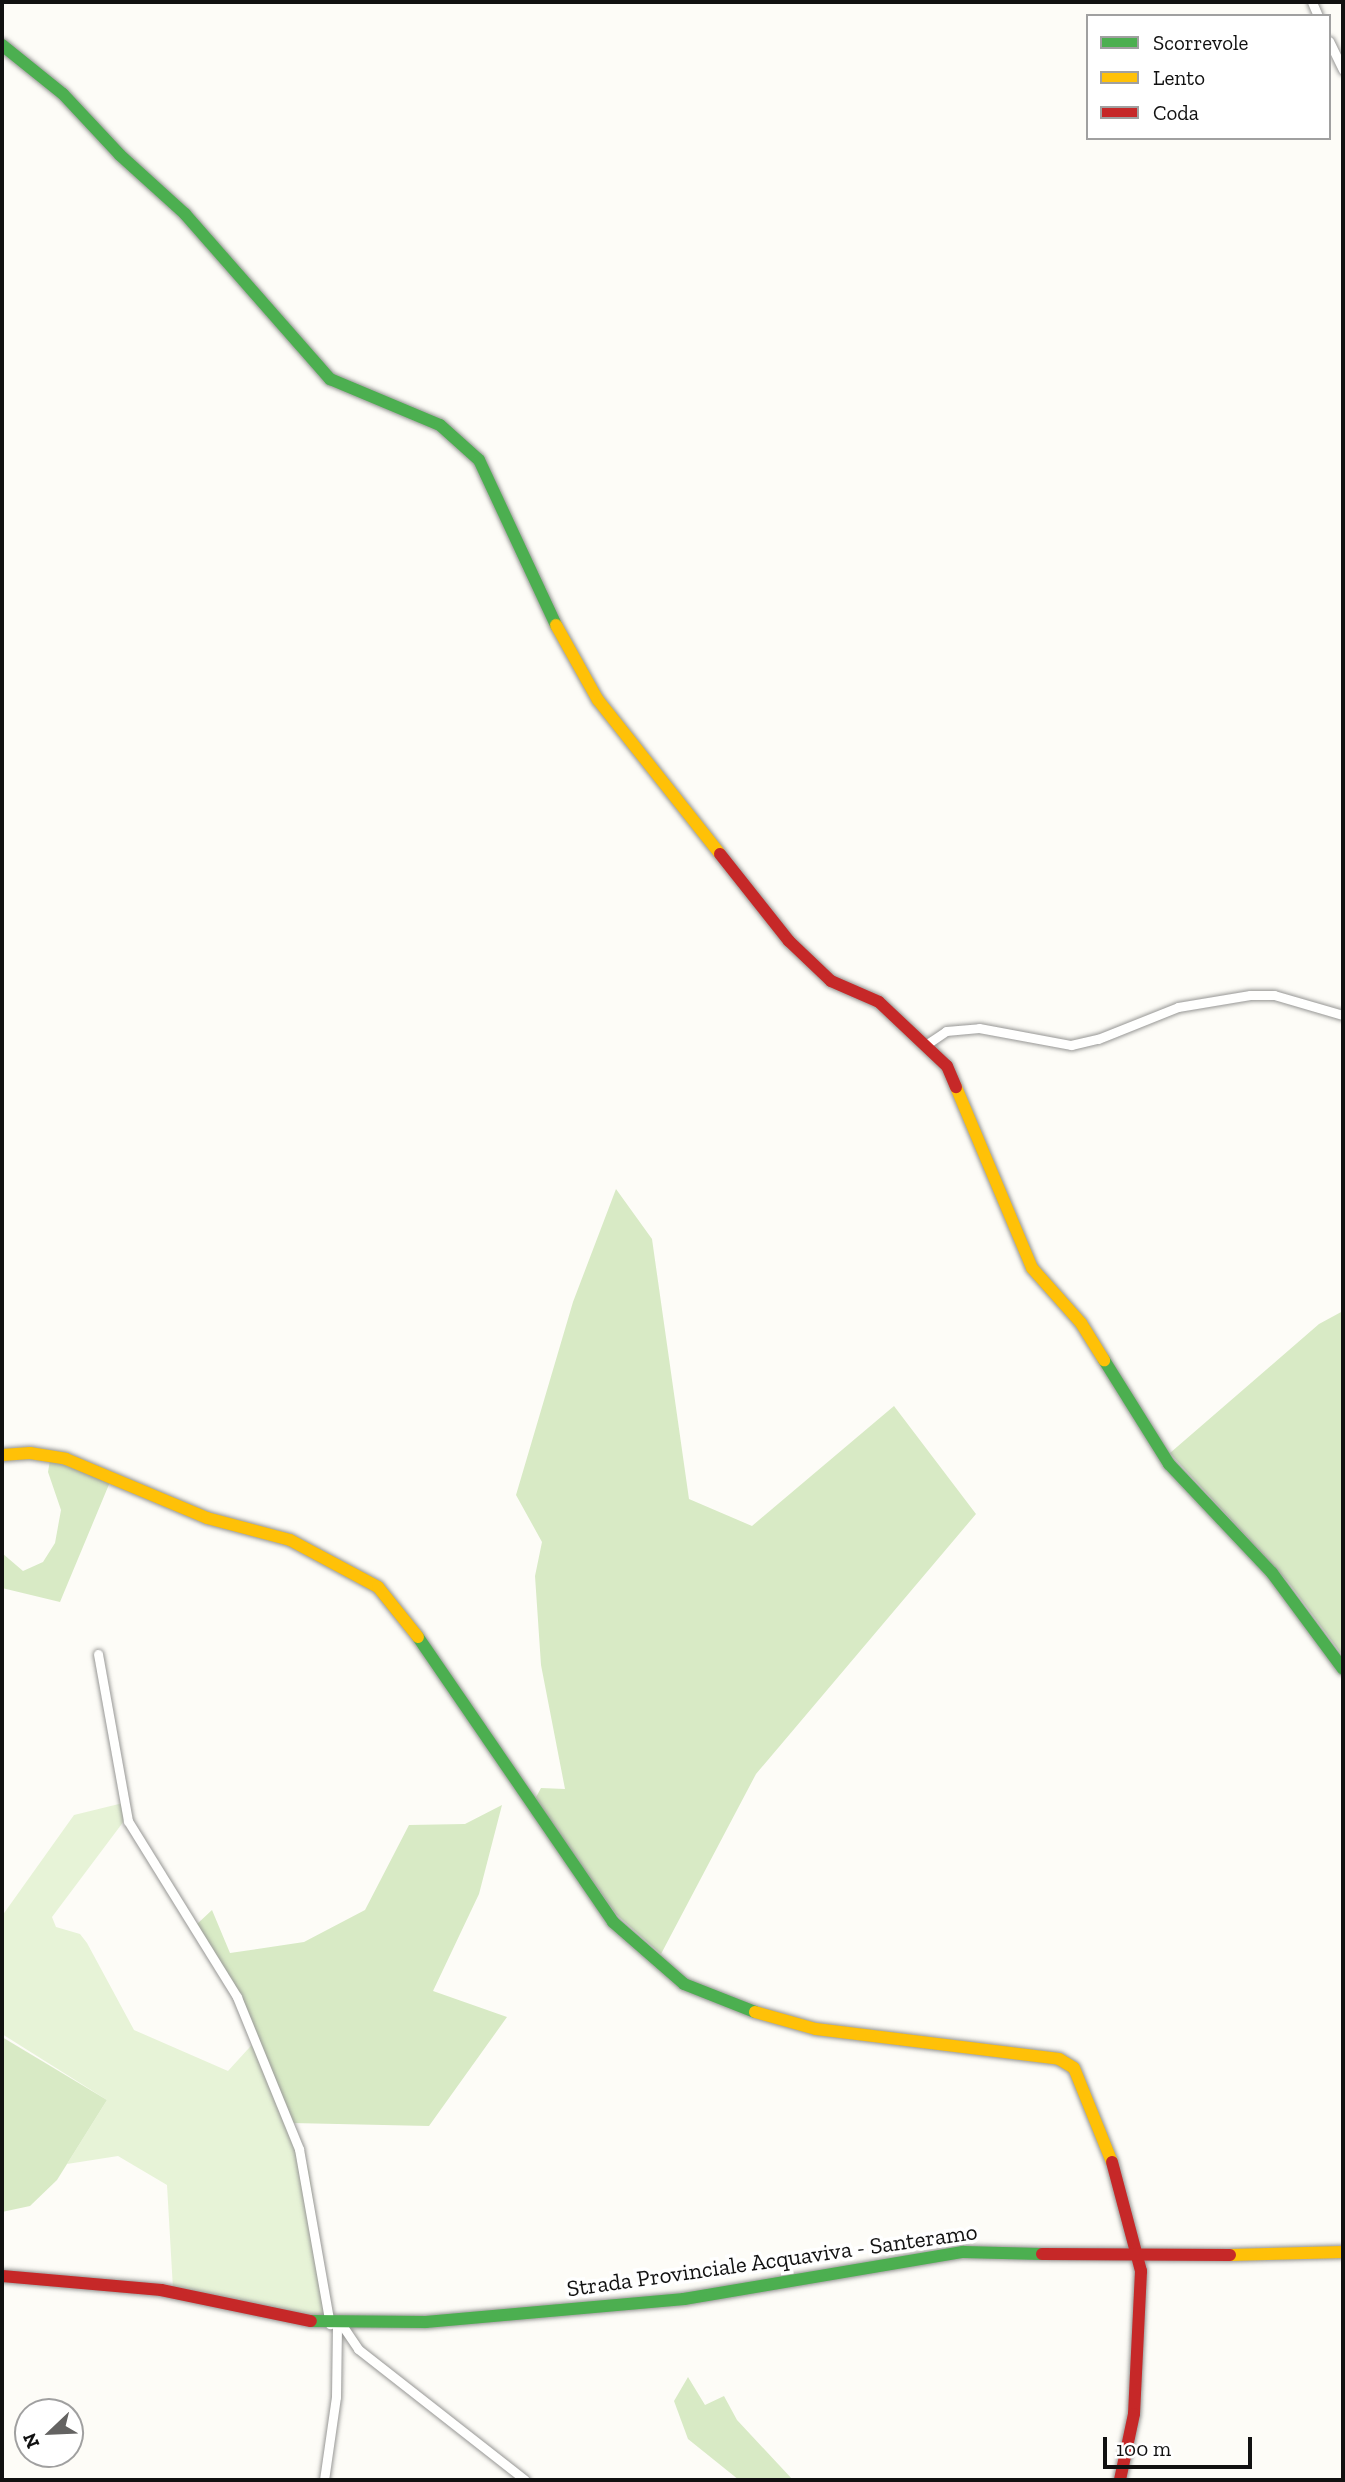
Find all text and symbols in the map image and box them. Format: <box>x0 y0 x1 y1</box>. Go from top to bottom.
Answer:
legend <box>1086 14 1331 140</box>
text: Scorrevole <box>1153 30 1248 55</box>
text: Lento <box>1153 65 1205 90</box>
text: Coda <box>1153 100 1199 125</box>
street label: Strada Provinciale Acquaviva - Santeramo <box>565 2217 979 2303</box>
north arrow <box>14 2398 84 2468</box>
scale bar <box>1107 2422 1256 2466</box>
text: N <box>18 2429 44 2452</box>
text: 100 m <box>1116 2436 1171 2461</box>

